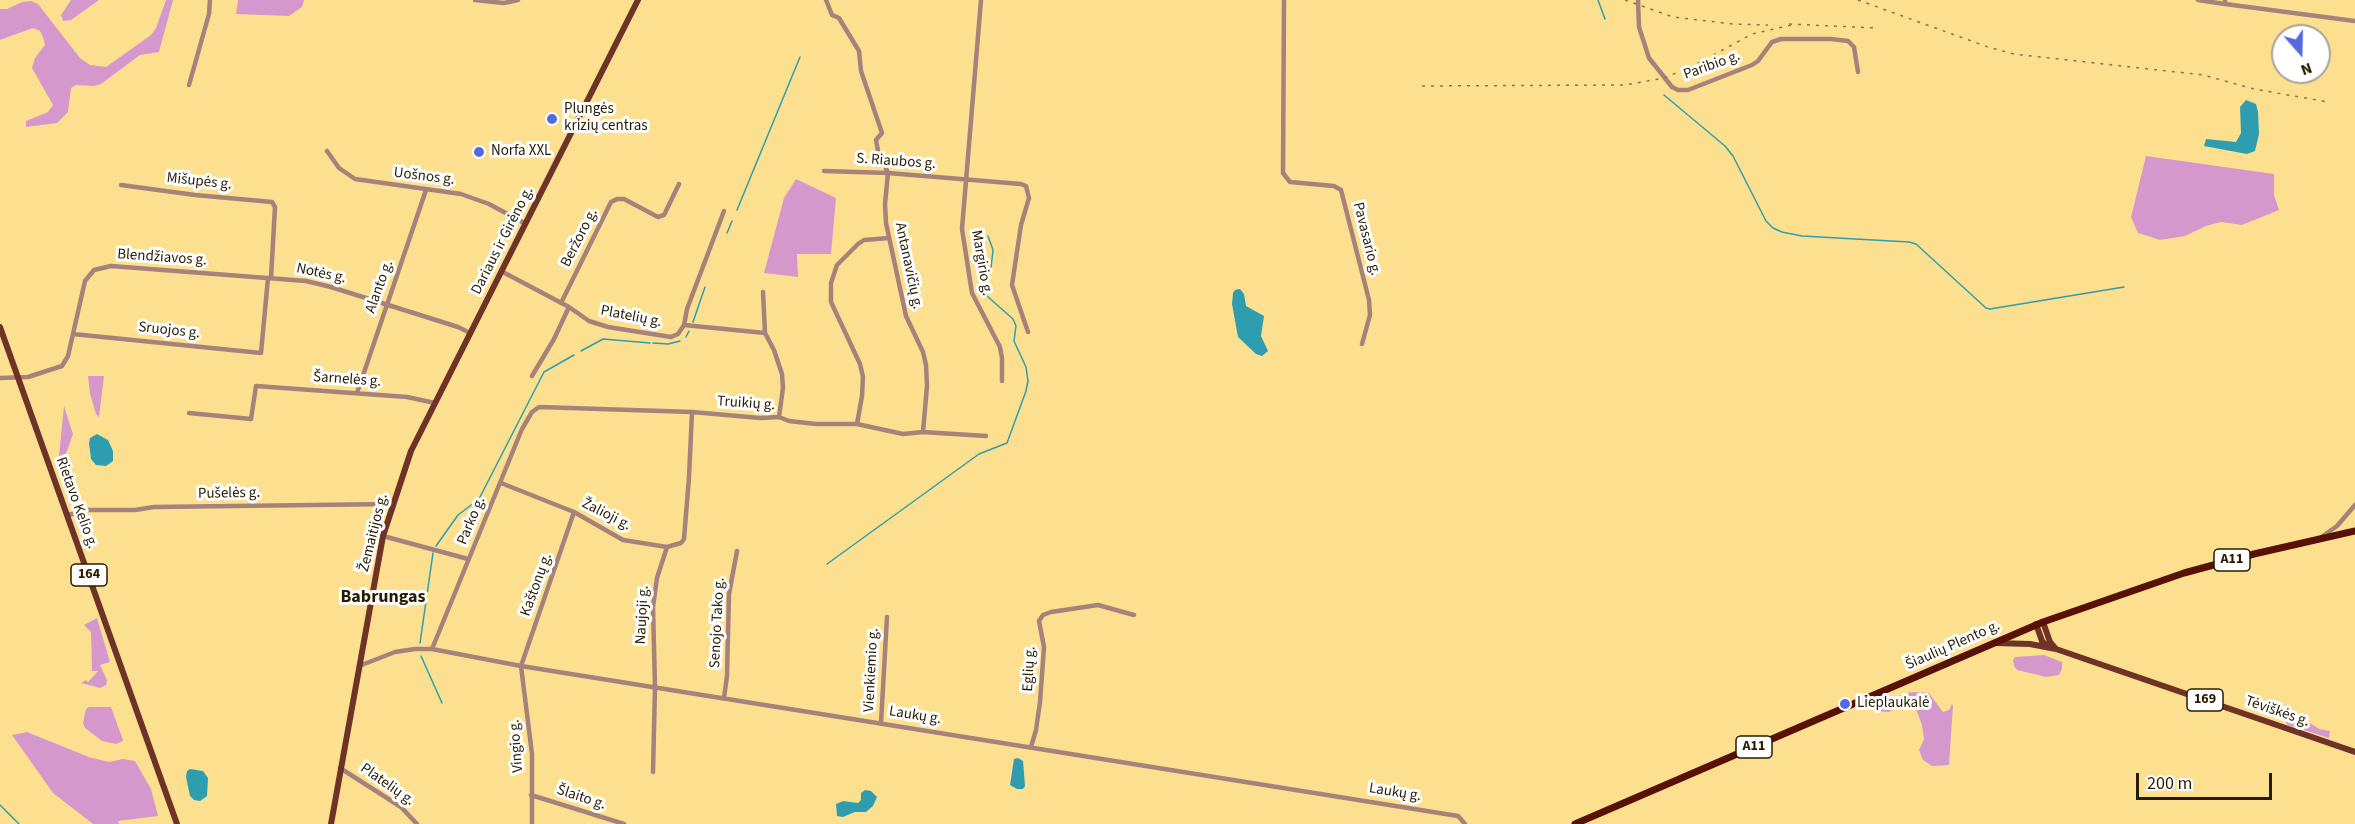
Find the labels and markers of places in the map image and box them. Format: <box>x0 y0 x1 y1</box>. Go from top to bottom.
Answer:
place label: Plungės krizių centras <box>564 101 647 136</box>
marker: Plungės krizių centras <box>545 112 559 126</box>
place label: Norfa XXL <box>491 143 551 161</box>
marker: Norfa XXL <box>472 145 486 159</box>
place label: Lieplaukalė <box>1857 695 1929 713</box>
marker: Lieplaukalė <box>1838 697 1852 711</box>

